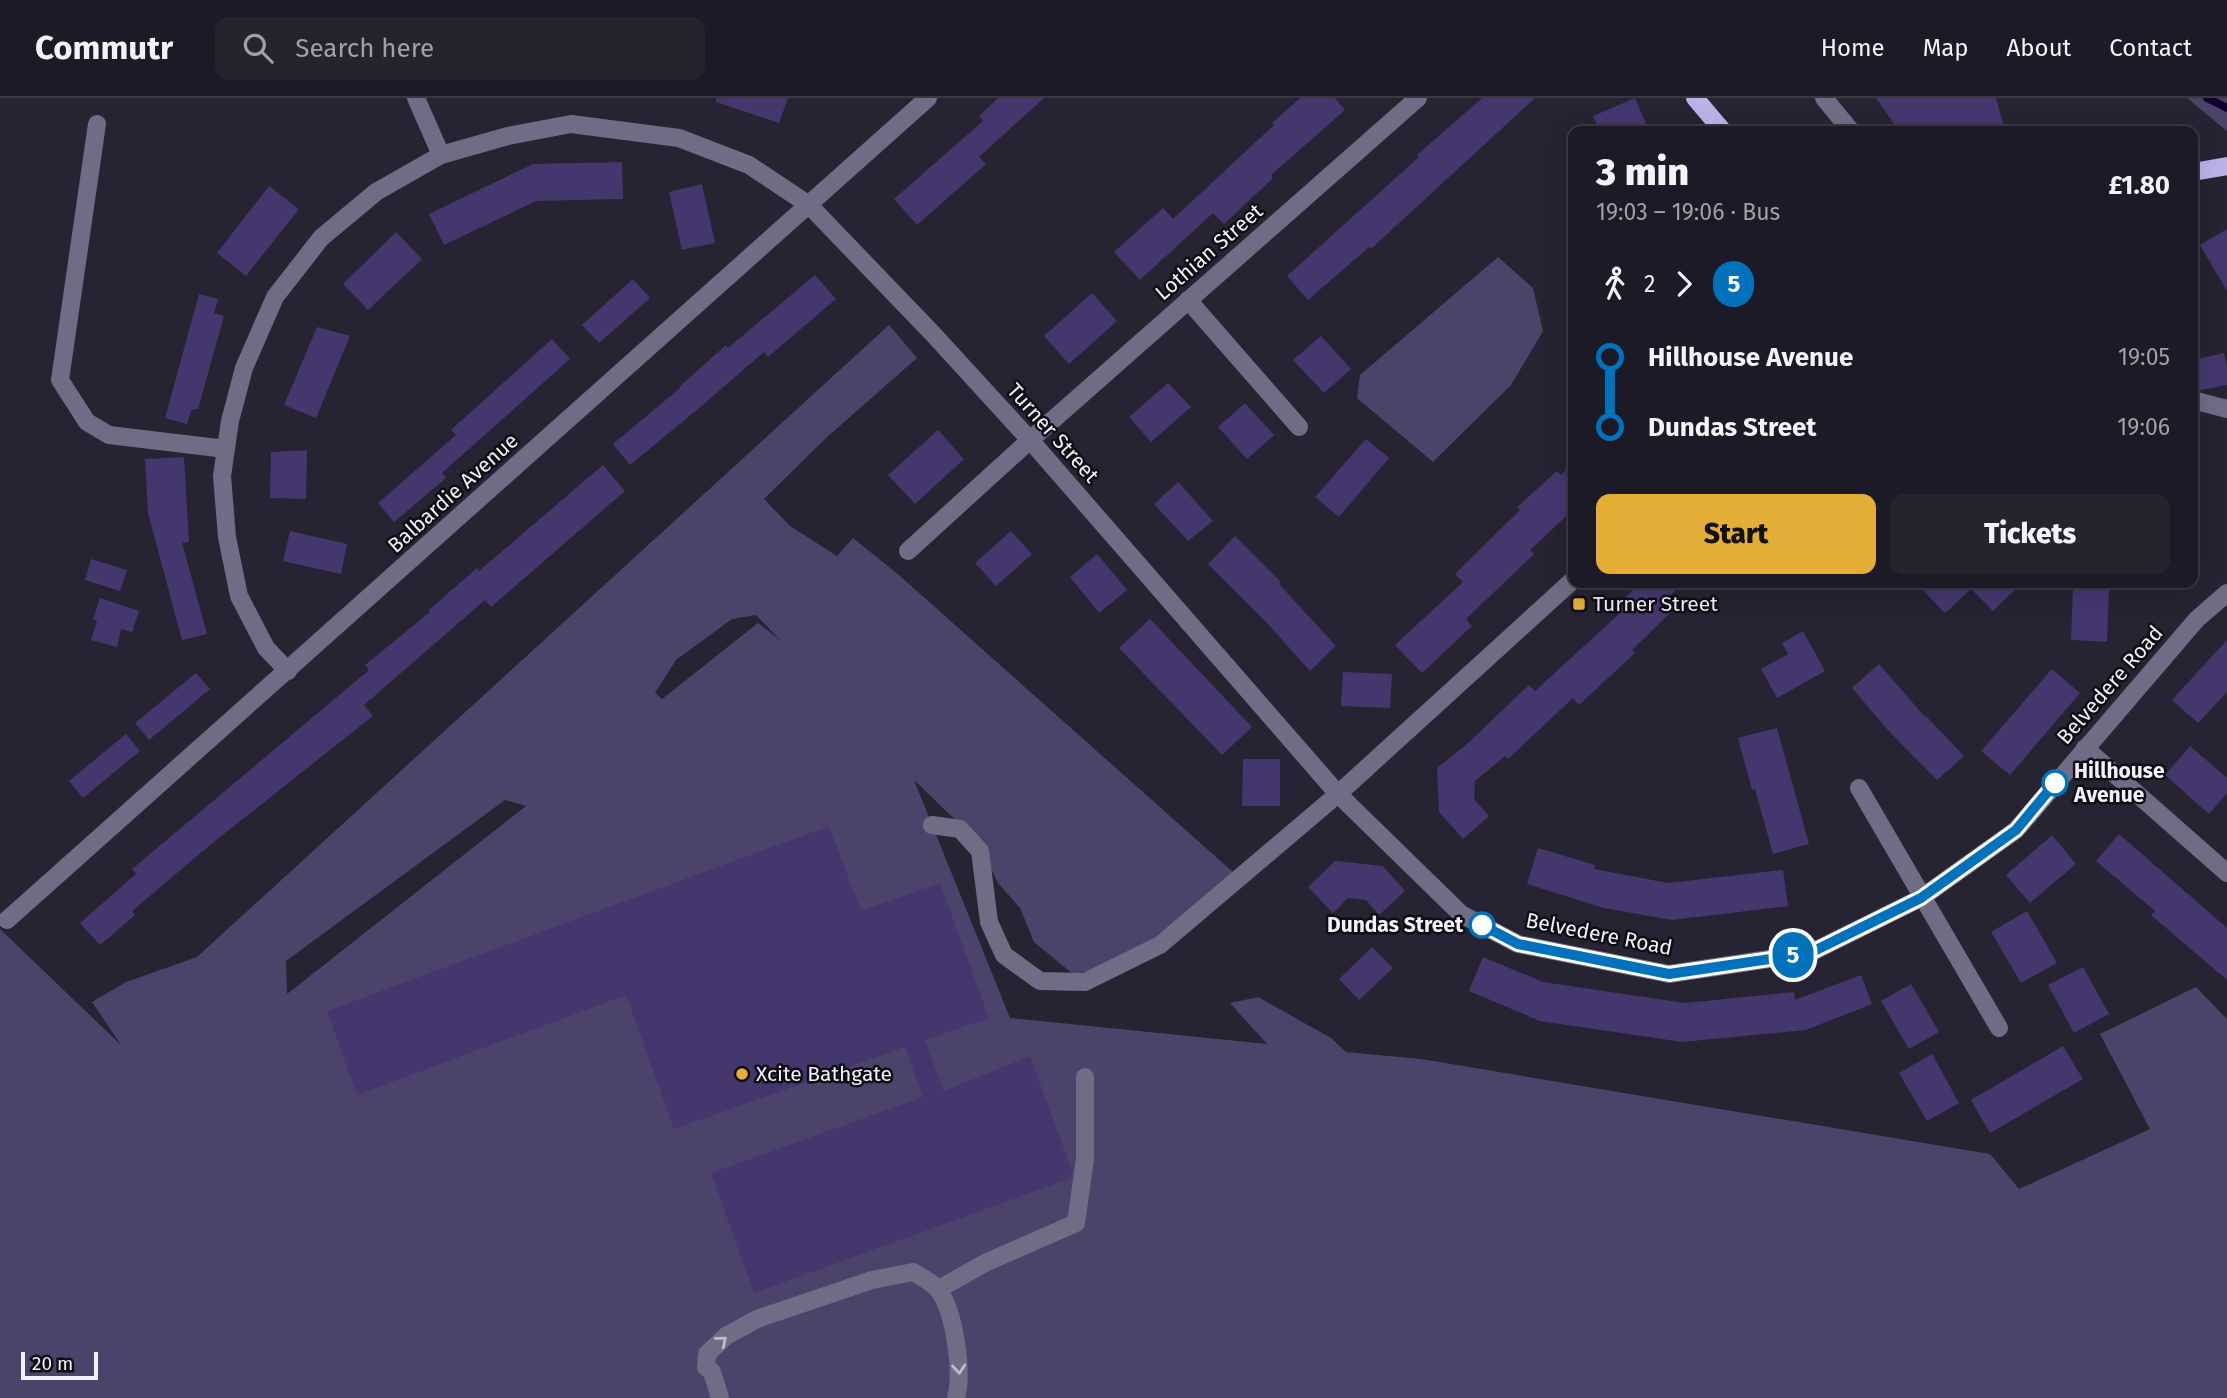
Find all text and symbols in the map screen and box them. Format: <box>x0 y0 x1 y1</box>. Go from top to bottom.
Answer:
search box <box>215 17 705 80</box>
text: Commutr <box>35 28 173 68</box>
icon: search <box>239 29 277 67</box>
text: Search here <box>295 33 434 64</box>
text: Home <box>1821 34 1885 62</box>
text: Map <box>1923 34 1969 62</box>
text: About <box>2007 34 2071 62</box>
text: Contact <box>2109 34 2192 62</box>
text: 3 min <box>1596 149 1689 195</box>
text: £1.80 <box>2108 170 2170 201</box>
street label: Lothian Street <box>1150 198 1269 306</box>
text: 19:03 – 19:06 · Bus <box>1596 198 1780 226</box>
icon: walk <box>1596 265 1634 303</box>
icon: forward <box>1665 265 1703 303</box>
text: 2 <box>1644 270 1655 298</box>
text: 5 <box>1727 270 1740 298</box>
text: Hillhouse Avenue <box>1648 342 1853 373</box>
text: 19:05 <box>2118 343 2170 371</box>
street label: Turner Street <box>1002 378 1105 488</box>
text: Dundas Street <box>1648 412 1816 443</box>
text: 19:06 <box>2117 413 2170 441</box>
street label: Balbardie Avenue <box>382 428 524 558</box>
button: Start <box>1596 494 1876 574</box>
button: Tickets <box>1890 494 2170 574</box>
place label: Turner Street <box>1593 591 1718 617</box>
marker: Turner Street <box>1571 596 1587 612</box>
street label: Belvedere Road <box>2051 620 2169 750</box>
place label: Hillhouse Avenue <box>2073 758 2165 808</box>
marker: Hillhouse Avenue <box>2042 770 2068 796</box>
street label: Belvedere Road <box>1524 907 1674 961</box>
place label: Dundas Street <box>1327 912 1464 938</box>
marker: Dundas Street <box>1469 912 1495 938</box>
line badge: 5 <box>1770 932 1816 978</box>
text: 5 <box>1787 941 1799 969</box>
place label: Xcite Bathgate <box>756 1061 892 1087</box>
marker: Xcite Bathgate <box>734 1066 750 1082</box>
one-way arrow <box>714 1337 727 1349</box>
scale bar <box>21 1349 98 1381</box>
text: 20 m <box>32 1352 73 1375</box>
one-way arrow <box>951 1364 966 1375</box>

